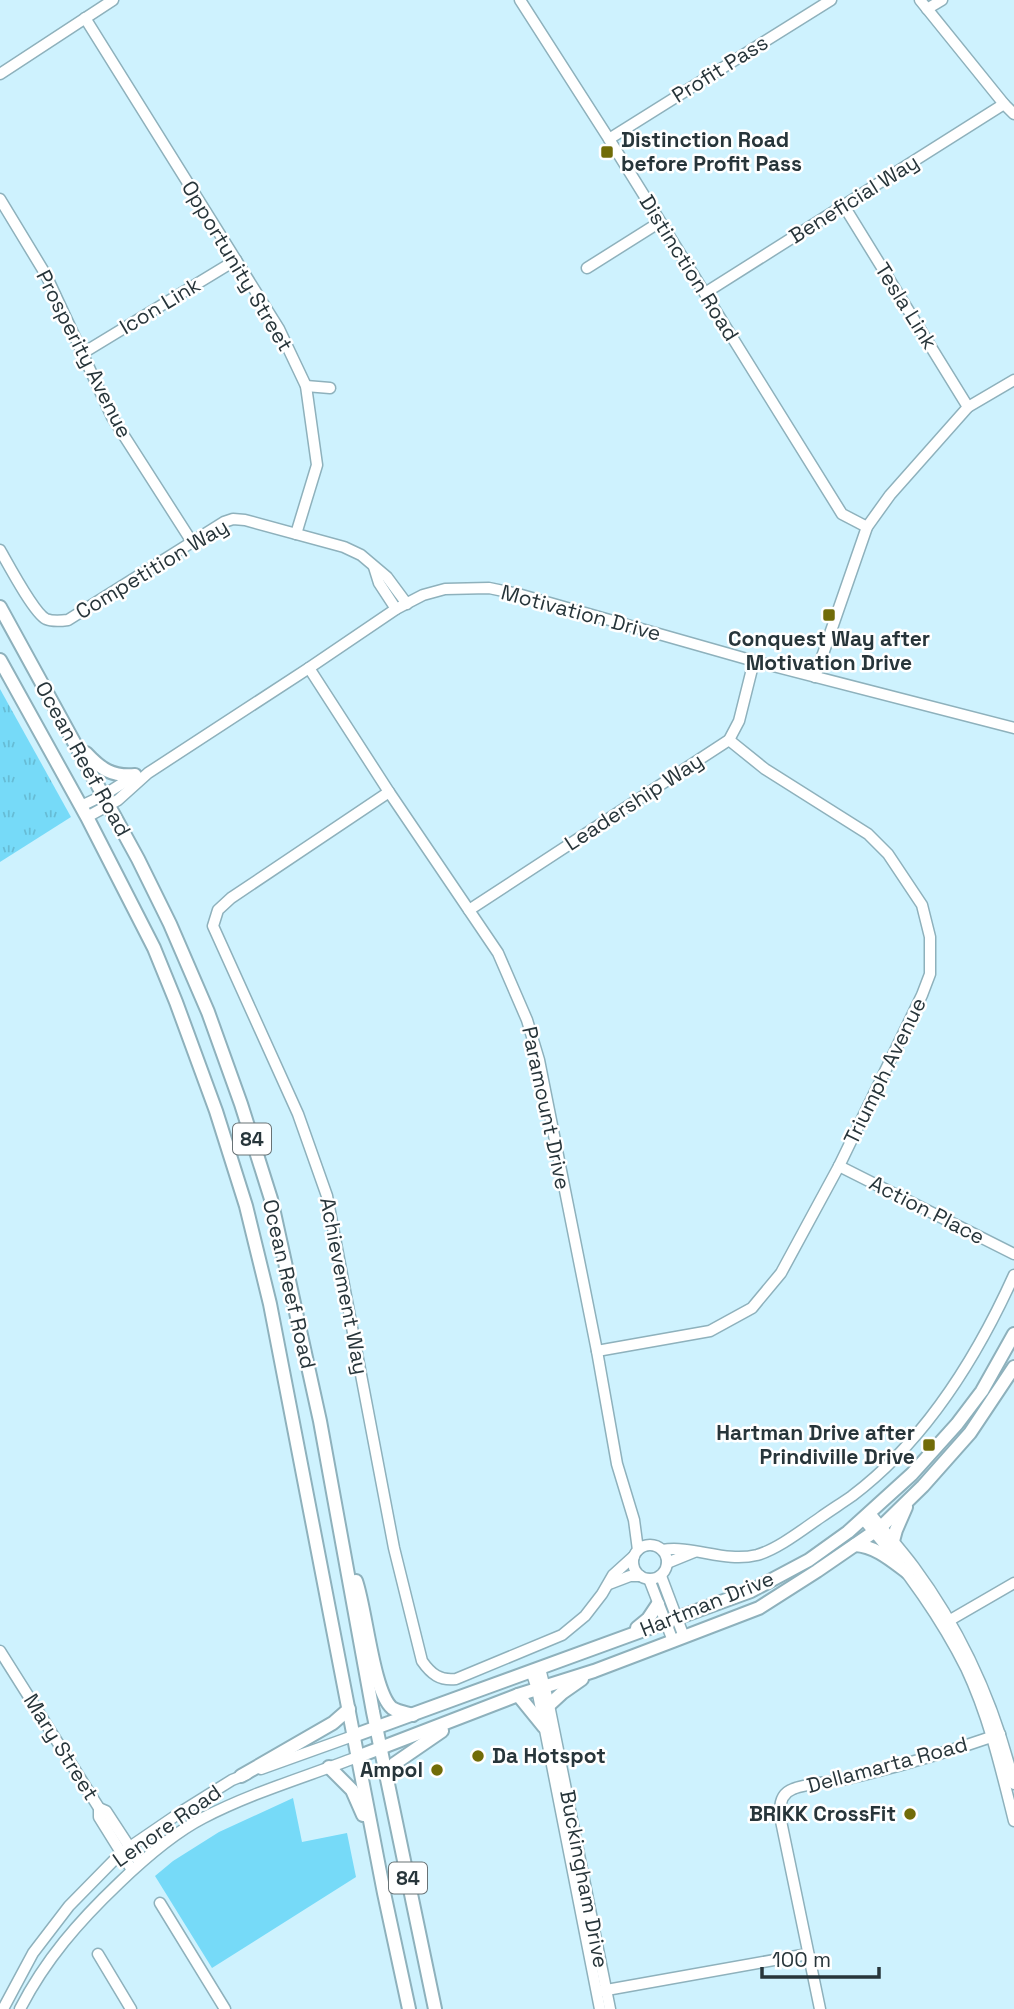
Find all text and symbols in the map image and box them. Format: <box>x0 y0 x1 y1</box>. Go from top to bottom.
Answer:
street label: Profit Pass <box>667 28 773 109</box>
place label: Distinction Road before Profit Pass <box>621 126 802 177</box>
marker: Distinction Road before Profit Pass <box>599 144 615 160</box>
street label: Beneficial Way <box>784 148 924 249</box>
street label: Opportunity Street <box>176 175 299 356</box>
street label: Distinction Road <box>634 190 745 346</box>
street label: Tesla Link <box>869 257 944 354</box>
street label: Prosperity Avenue <box>30 265 138 442</box>
street label: Icon Link <box>114 271 205 340</box>
street label: Competition Way <box>70 512 233 625</box>
street label: Motivation Drive <box>498 578 664 647</box>
marker: Conquest Way after Motivation Drive <box>821 607 837 623</box>
place label: Conquest Way after Motivation Drive <box>728 625 930 676</box>
street label: Ocean Reef Road <box>30 676 137 841</box>
street label: Leadership Way <box>559 747 708 856</box>
street label: Triumph Avenue <box>837 993 932 1149</box>
street label: Paramount Drive <box>516 1024 577 1192</box>
road number: 84 <box>233 1124 271 1154</box>
street label: Action Place <box>865 1169 989 1250</box>
street label: Achievement Way <box>314 1195 375 1377</box>
street label: Ocean Reef Road <box>257 1196 322 1371</box>
place label: Hartman Drive after Prindiville Drive <box>716 1419 915 1470</box>
marker: Hartman Drive after Prindiville Drive <box>921 1437 937 1453</box>
street label: Hartman Drive <box>636 1564 778 1643</box>
street label: Mary Street <box>18 1688 105 1805</box>
street label: Dellamarta Road <box>803 1730 970 1799</box>
place label: Da Hotspot <box>492 1742 606 1769</box>
marker: Da Hotspot <box>470 1748 486 1764</box>
place label: Ampol <box>360 1756 423 1783</box>
marker: Ampol <box>429 1762 445 1778</box>
street label: Lenore Road <box>107 1778 226 1873</box>
street label: Buckingham Drive <box>554 1788 615 1970</box>
place label: BRIKK CrossFit <box>749 1800 896 1827</box>
marker: BRIKK CrossFit <box>902 1806 918 1822</box>
road number: 84 <box>389 1862 427 1894</box>
scale bar <box>762 1936 879 1980</box>
text: 100 m <box>772 1946 831 1973</box>

